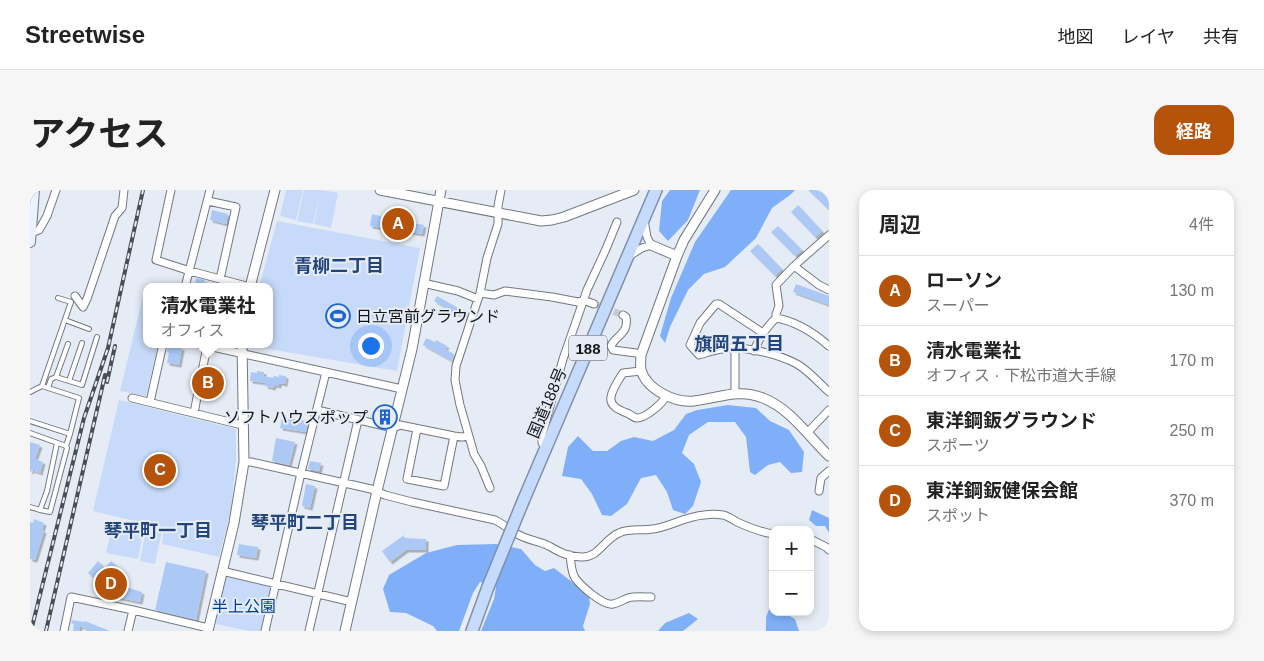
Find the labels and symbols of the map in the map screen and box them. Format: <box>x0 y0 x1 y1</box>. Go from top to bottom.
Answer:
pin: A <box>382 205 414 243</box>
district label: 青柳二丁目 <box>294 256 384 276</box>
sports icon: 日立宮前グラウンド <box>325 303 351 329</box>
place label: 日立宮前グラウンド <box>356 308 500 325</box>
your location <box>358 333 384 359</box>
district label: 旗岡五丁目 <box>694 334 784 354</box>
road number: 188 <box>569 336 607 360</box>
pin: B <box>192 364 224 402</box>
street label: 国道188号 <box>525 365 569 441</box>
building icon: ソフトハウスポップ <box>372 404 398 430</box>
place label: ソフトハウスポップ <box>224 409 368 426</box>
pin: C <box>144 451 176 489</box>
district label: 琴平町二丁目 <box>251 513 359 533</box>
district label: 琴平町一丁目 <box>104 521 212 541</box>
pin: D <box>95 565 127 603</box>
park label: 半上公園 <box>212 598 276 615</box>

